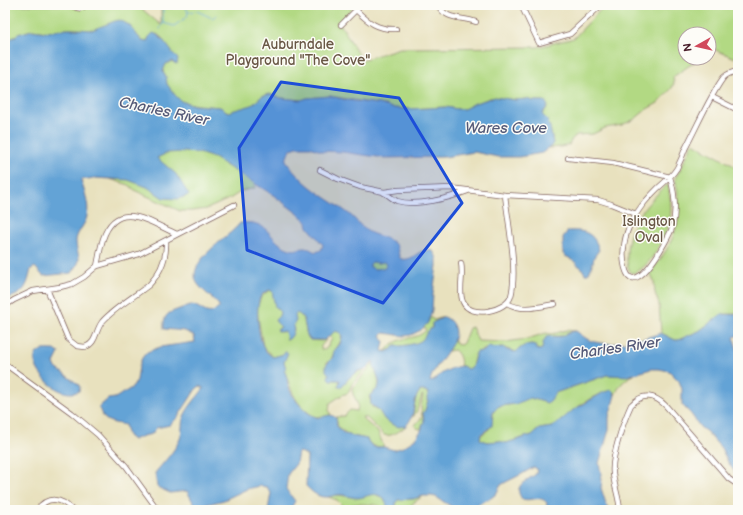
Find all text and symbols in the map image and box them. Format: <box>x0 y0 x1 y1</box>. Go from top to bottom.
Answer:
north arrow <box>677 26 717 66</box>
park label: Auburndale Playground "The Cove" <box>226 36 370 69</box>
text: N <box>681 42 695 52</box>
water label: Charles River <box>117 93 212 131</box>
water label: Wares Cove <box>465 119 547 138</box>
park label: Islington Oval <box>622 213 676 246</box>
water label: Charles River <box>569 333 663 364</box>

